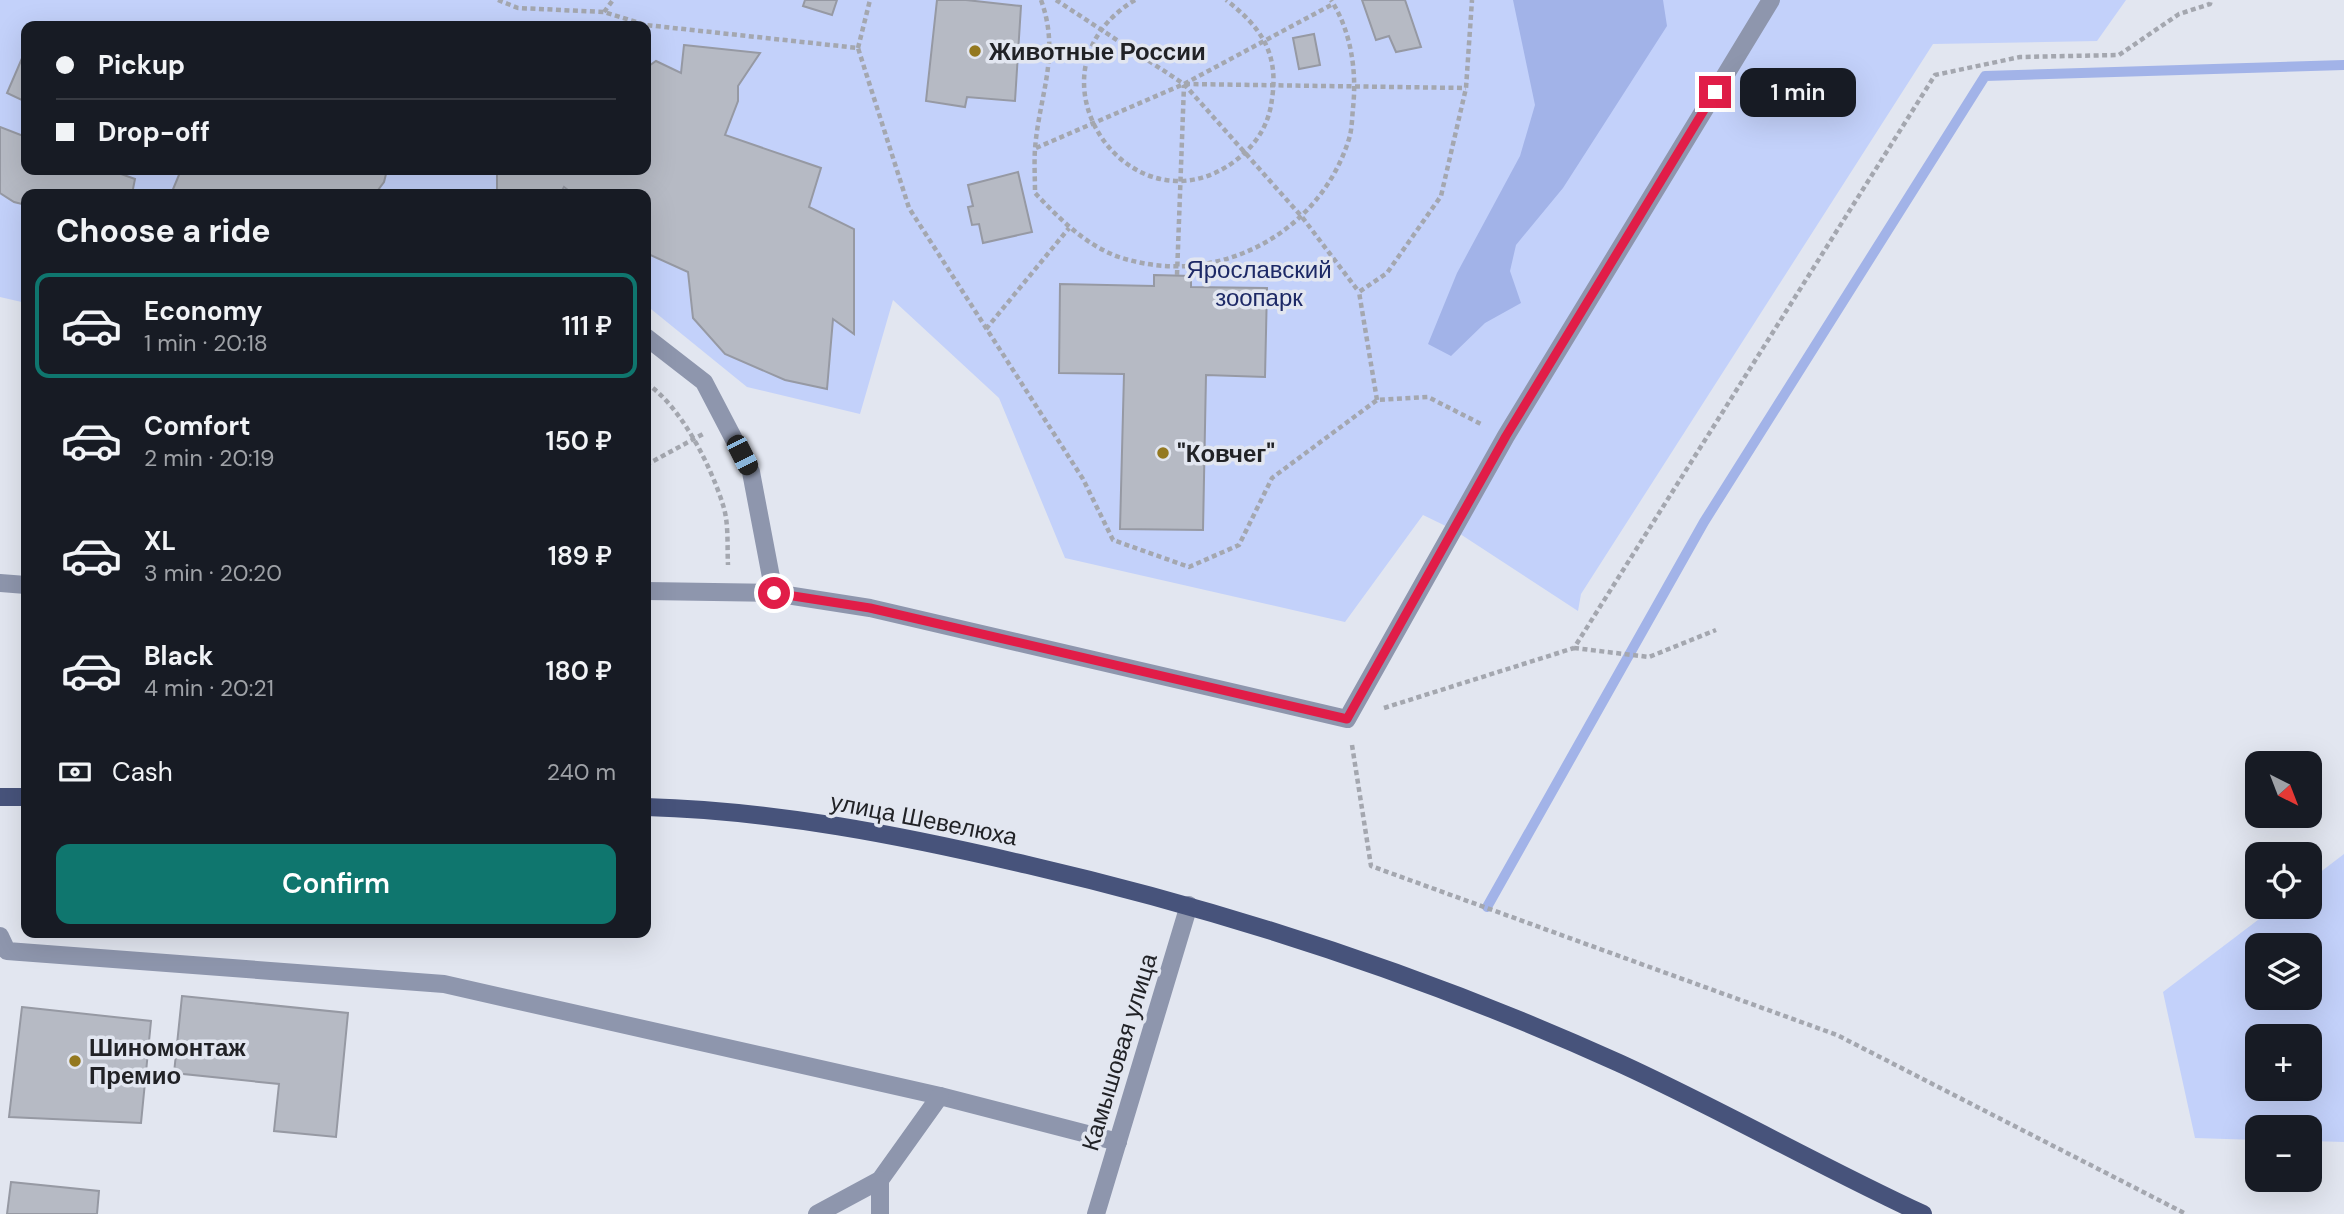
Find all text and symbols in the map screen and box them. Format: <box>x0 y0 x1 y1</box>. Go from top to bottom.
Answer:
place label: Животные России <box>988 36 1206 67</box>
marker: Животные России <box>967 43 983 59</box>
text: Pickup <box>98 48 185 82</box>
callout: 1 min <box>1740 68 1855 116</box>
route end <box>1699 76 1731 108</box>
text: 1 min <box>1771 77 1825 107</box>
text: Drop-off <box>98 115 210 149</box>
text: Choose a ride <box>56 210 271 252</box>
park label: Ярославский зоопарк <box>1186 254 1332 313</box>
icon: car <box>60 294 123 357</box>
text: Economy <box>144 294 262 328</box>
text: 111 ₽ <box>562 309 612 343</box>
text: 1 min · 20:18 <box>144 328 268 358</box>
icon: car <box>60 409 123 472</box>
text: Comfort <box>144 409 250 443</box>
text: 150 ₽ <box>546 424 612 458</box>
car <box>724 432 761 478</box>
place label: "Ковчег" <box>1177 438 1275 469</box>
text: 2 min · 20:19 <box>144 443 274 473</box>
marker: "Ковчег" <box>1155 445 1171 461</box>
icon: car <box>60 524 123 587</box>
text: XL <box>144 524 176 558</box>
text: 189 ₽ <box>548 539 612 573</box>
text: 3 min · 20:20 <box>144 558 282 588</box>
route start <box>758 577 790 609</box>
icon: car <box>60 639 123 702</box>
text: Black <box>144 639 214 673</box>
text: 180 ₽ <box>545 654 612 688</box>
text: 4 min · 20:21 <box>144 673 274 703</box>
north arrow <box>2245 751 2322 828</box>
map controls <box>2245 751 2322 1192</box>
icon: cash <box>56 753 94 791</box>
text: Cash <box>112 755 173 789</box>
text: 240 m <box>547 757 616 787</box>
street label: улица Шевелюха <box>828 786 1021 852</box>
button: locate <box>2245 842 2322 919</box>
button: Confirm <box>56 844 616 924</box>
button: layers <box>2245 933 2322 1010</box>
street label: Камышовая улица <box>1074 949 1164 1154</box>
button: + <box>2245 1024 2322 1101</box>
place label: Шиномонтаж Премио <box>89 1032 246 1091</box>
marker: Шиномонтаж Премио <box>67 1053 83 1069</box>
button: − <box>2245 1115 2322 1192</box>

